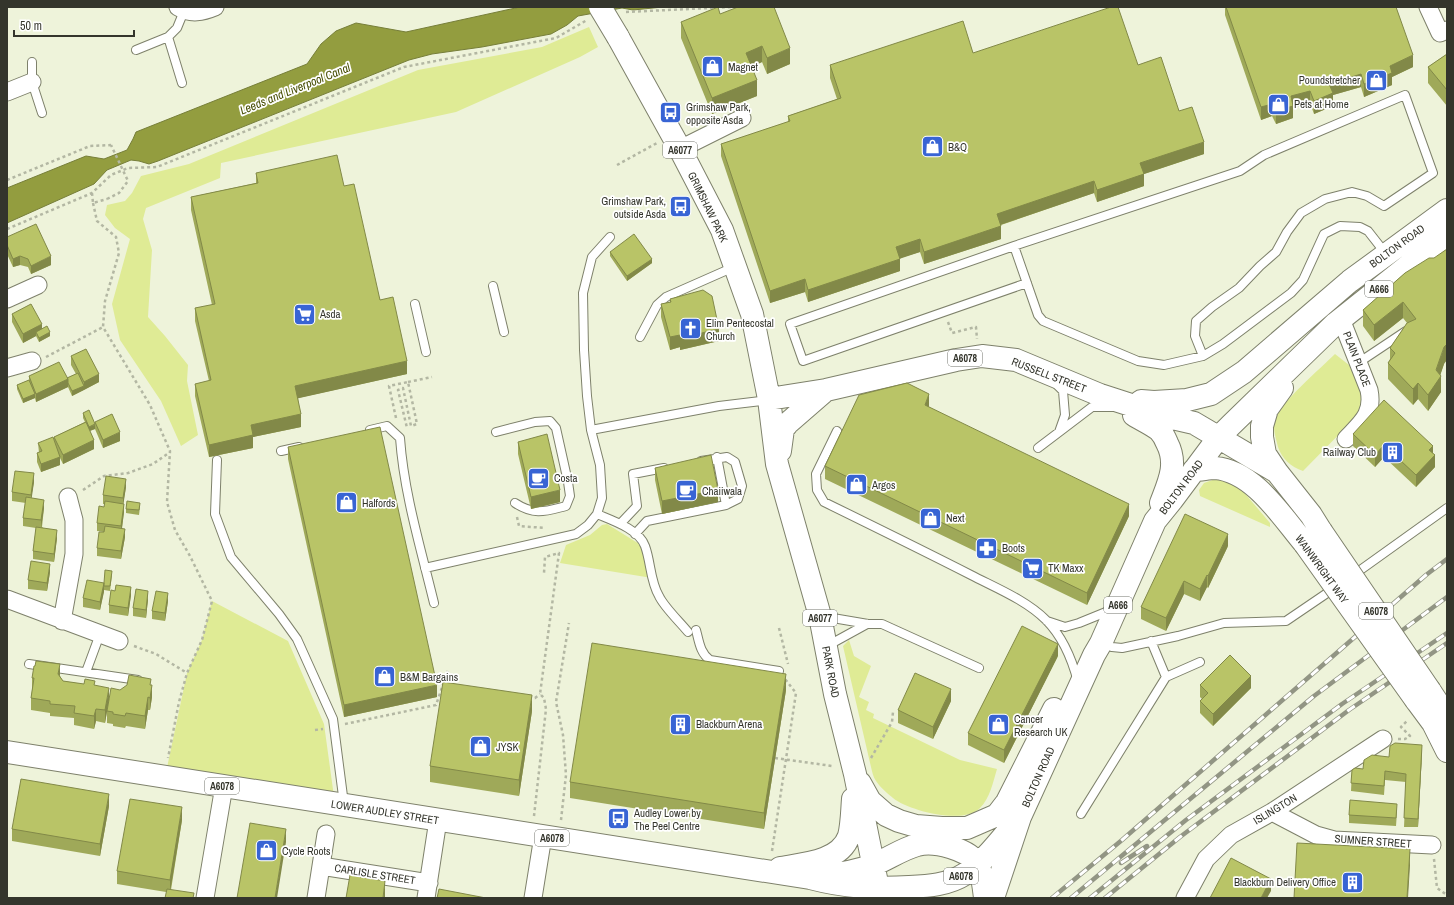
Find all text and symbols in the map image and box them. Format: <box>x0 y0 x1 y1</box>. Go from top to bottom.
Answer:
scale bar <box>14 12 134 38</box>
text: 50 m <box>20 18 42 34</box>
shop icon: Magnet <box>700 54 726 80</box>
water label: Leeds and Liverpool Canal <box>237 59 353 118</box>
place label: Magnet <box>728 60 759 74</box>
shop icon: Poundstretcher <box>1363 67 1389 93</box>
place label: Poundstretcher <box>1299 73 1360 87</box>
shop icon: Pets at Home <box>1266 91 1292 117</box>
place label: Pets at Home <box>1294 97 1349 111</box>
bus stop icon: Grimshaw Park, opposite Asda <box>657 100 683 126</box>
place label: Grimshaw Park, opposite Asda <box>686 100 751 127</box>
shop icon: B&Q <box>919 134 945 160</box>
place label: B&Q <box>948 140 967 154</box>
road number: A6077 <box>663 142 697 158</box>
street label: GRIMSHAW PARK <box>685 169 731 245</box>
place label: Grimshaw Park, outside Asda <box>601 194 666 221</box>
bus stop icon: Grimshaw Park, outside Asda <box>668 194 694 220</box>
street label: BOLTON ROAD <box>1367 221 1427 271</box>
road number: A666 <box>1365 281 1393 297</box>
supermarket icon: Asda <box>291 301 317 327</box>
place label: Asda <box>319 307 341 321</box>
church icon: Elim Pentecostal Church <box>677 316 703 342</box>
place label: Elim Pentecostal Church <box>706 316 774 343</box>
street label: PLAIN PLACE <box>1340 329 1374 389</box>
road number: A6078 <box>948 350 982 366</box>
street label: RUSSELL STREET <box>1010 354 1089 396</box>
building icon: Railway Club <box>1379 439 1405 465</box>
place label: Railway Club <box>1323 445 1376 459</box>
street label: BOLTON ROAD <box>1156 457 1206 517</box>
cafe icon: Costa <box>526 465 552 491</box>
place label: Costa <box>554 471 578 485</box>
shop icon: Argos <box>844 472 870 498</box>
cafe icon: Chaiiwala <box>674 478 700 504</box>
place label: Argos <box>871 478 896 492</box>
place label: Chaiiwala <box>702 484 742 498</box>
shop icon: Halfords <box>333 490 359 516</box>
place label: Halfords <box>362 496 396 510</box>
shop icon: Next <box>917 505 943 531</box>
place label: Next <box>946 511 965 525</box>
street label: WAINWRIGHT WAY <box>1292 532 1352 606</box>
pharmacy icon: Boots <box>973 535 999 561</box>
place label: Boots <box>1002 541 1026 555</box>
supermarket icon: TK Maxx <box>1019 555 1045 581</box>
place label: TK Maxx <box>1048 561 1084 575</box>
road number: A666 <box>1104 597 1132 613</box>
road number: A6078 <box>1359 603 1393 619</box>
road number: A6077 <box>803 610 837 626</box>
street label: PARK ROAD <box>819 645 843 699</box>
shop icon: B&M Bargains <box>371 664 397 690</box>
place label: B&M Bargains <box>400 670 459 684</box>
building icon: Blackburn Arena <box>668 711 694 737</box>
shop icon: Cancer Research UK <box>985 712 1011 738</box>
place label: Cancer Research UK <box>1014 712 1068 739</box>
place label: Blackburn Arena <box>696 717 762 731</box>
shop icon: JYSK <box>468 734 494 760</box>
place label: JYSK <box>496 740 519 754</box>
street label: BOLTON ROAD <box>1018 745 1058 809</box>
road number: A6078 <box>205 778 239 794</box>
street label: ISLINGTON <box>1251 791 1299 827</box>
street label: LOWER AUDLEY STREET <box>330 797 440 828</box>
bus stop icon: Audley Lower by The Peel Centre <box>605 806 631 832</box>
place label: Audley Lower by The Peel Centre <box>633 806 701 833</box>
road number: A6078 <box>535 830 569 846</box>
street label: SUMNER STREET <box>1334 831 1412 851</box>
shop icon: Cycle Roots <box>254 838 280 864</box>
place label: Cycle Roots <box>282 844 331 858</box>
street label: CARLISLE STREET <box>334 861 417 887</box>
road number: A6078 <box>944 868 978 884</box>
building icon: Blackburn Delivery Office <box>1339 869 1365 895</box>
place label: Blackburn Delivery Office <box>1234 875 1336 889</box>

